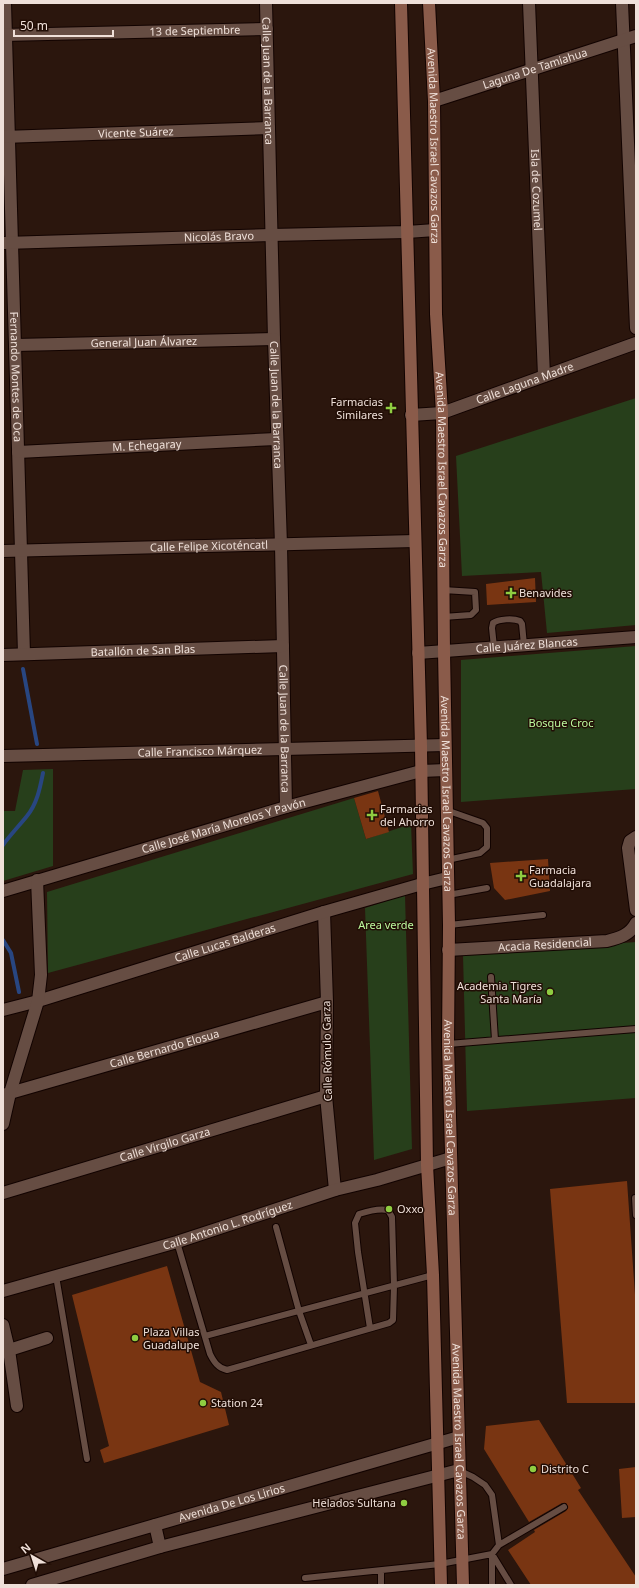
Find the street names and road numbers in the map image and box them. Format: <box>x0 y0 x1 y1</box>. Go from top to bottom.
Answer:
street label: Calle Juan de la Barranca <box>259 17 277 145</box>
street label: 13 de Septiembre <box>149 22 241 39</box>
street label: Laguna De Tamiahua <box>481 44 589 92</box>
street label: Avenida Maestro Israel Cavazos Garza <box>424 47 443 244</box>
street label: Vicente Suárez <box>98 123 174 141</box>
street label: Isla de Cozumel <box>528 149 546 231</box>
street label: Nicolás Bravo <box>184 228 255 245</box>
street label: Fernando Montes de Oca <box>7 311 26 442</box>
street label: General Juan Álvarez <box>91 333 197 350</box>
street label: Calle Juan de la Barranca <box>267 341 286 469</box>
street label: Calle Laguna Madre <box>474 358 575 407</box>
street label: Avenida Maestro Israel Cavazos Garza <box>433 371 451 568</box>
street label: M. Echegaray <box>112 436 182 454</box>
street label: Calle Felipe Xicoténcatl <box>150 537 268 554</box>
street label: Calle Juárez Blancas <box>475 633 578 656</box>
street label: Batallón de San Blas <box>90 641 195 659</box>
street label: Calle Juan de la Barranca <box>276 665 294 793</box>
street label: Avenida Maestro Israel Cavazos Garza <box>438 695 456 892</box>
street label: Calle Francisco Márquez <box>138 742 262 760</box>
street label: Calle José María Morelos Y Pavón <box>140 794 307 857</box>
street label: Calle Lucas Balderas <box>172 920 277 965</box>
street label: Acacia Residencial <box>498 934 592 954</box>
street label: Calle Rómulo Garza <box>318 1000 335 1102</box>
street label: Avenida Maestro Israel Cavazos Garza <box>441 1019 461 1216</box>
street label: Calle Bernardo Elosua <box>108 1025 221 1071</box>
street label: Calle Virgilo Garza <box>118 1123 212 1165</box>
street label: Calle Antonio L. Rodríguez <box>161 1197 294 1253</box>
street label: Avenida Maestro Israel Cavazos Garza <box>449 1343 470 1540</box>
street label: Avenida De Los Lirios <box>177 1480 286 1525</box>

